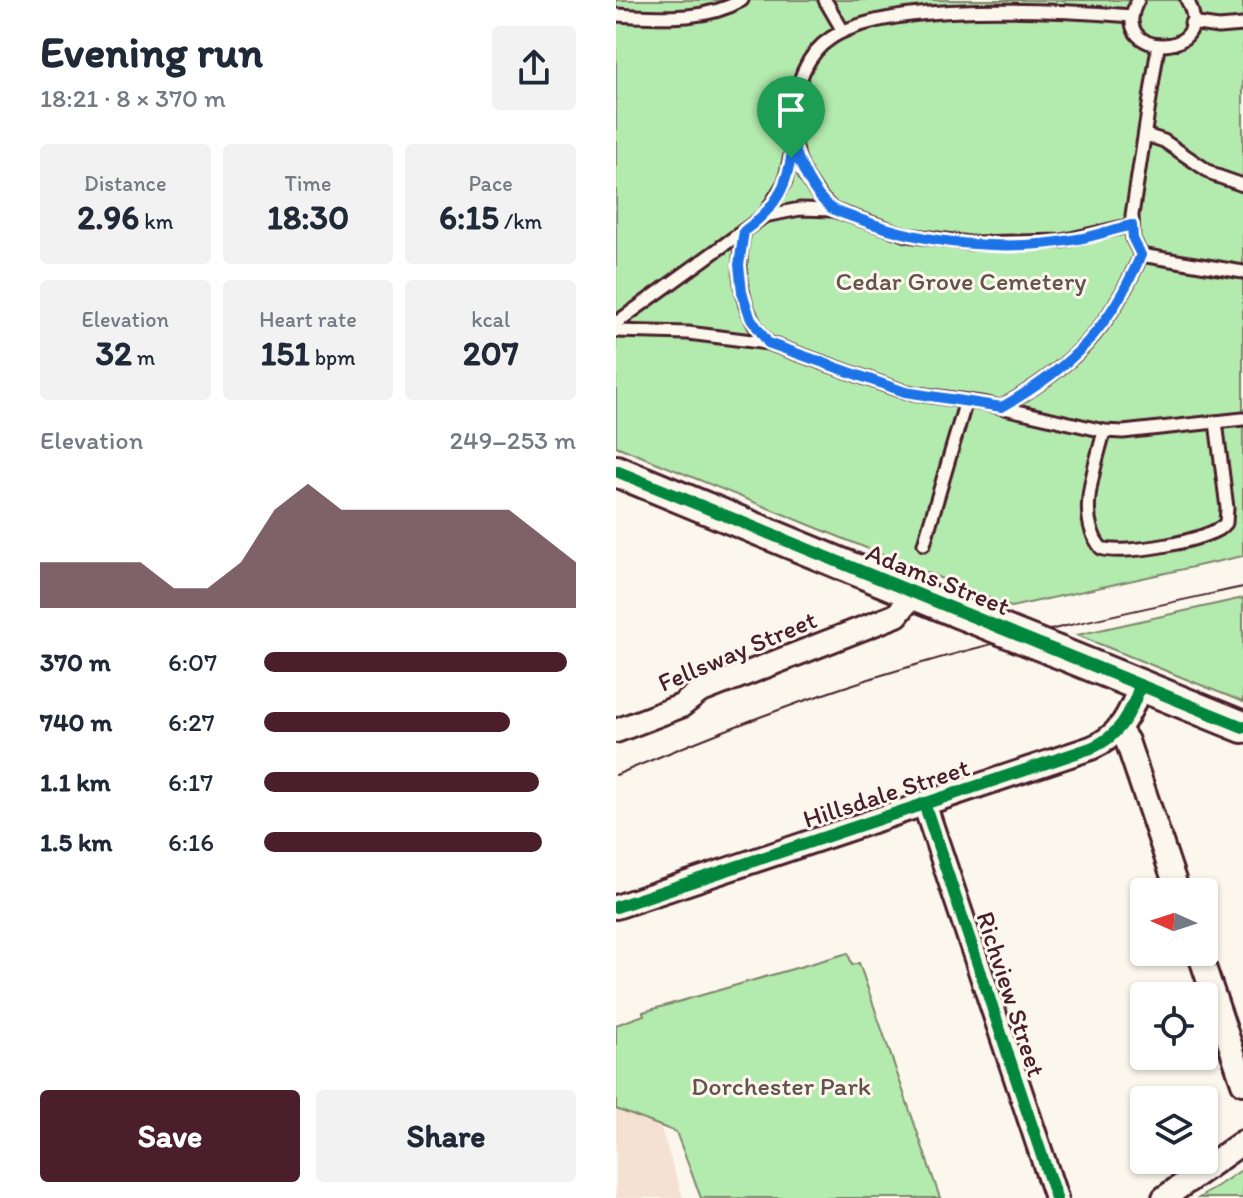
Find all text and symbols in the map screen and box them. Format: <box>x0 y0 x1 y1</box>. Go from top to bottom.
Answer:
text: Evening run <box>40 25 263 78</box>
button: share <box>492 26 576 110</box>
pin <box>757 76 825 158</box>
text: 18:21 · 8 × 370 m <box>40 82 226 114</box>
icon: arrive <box>769 88 813 132</box>
text: Distance <box>84 170 167 197</box>
text: Time <box>285 170 331 197</box>
text: Pace <box>469 170 513 197</box>
text: 2.96 <box>77 197 139 238</box>
text: 18:30 <box>267 197 349 238</box>
text: 6:15 <box>439 197 499 238</box>
text: km <box>139 208 173 235</box>
text: /km <box>499 208 542 235</box>
park label: Cedar Grove Cemetery <box>836 265 1086 297</box>
text: Elevation <box>82 306 169 333</box>
text: Heart rate <box>259 306 357 333</box>
text: kcal <box>471 306 510 333</box>
text: 32 <box>95 333 132 374</box>
text: 151 <box>260 333 310 374</box>
text: 207 <box>463 333 519 374</box>
text: m <box>132 344 155 371</box>
text: bpm <box>310 344 356 371</box>
text: Elevation <box>40 424 143 456</box>
text: 249–253 m <box>449 424 576 456</box>
street label: Adams Street <box>862 536 1015 622</box>
street label: Fellsway Street <box>653 603 821 699</box>
text: 370 m <box>40 646 111 678</box>
text: 6:07 <box>168 646 217 678</box>
text: 740 m <box>40 706 112 738</box>
text: 6:27 <box>168 706 215 738</box>
street label: Hillsdale Street <box>799 751 974 835</box>
text: 1.1 km <box>40 766 111 798</box>
text: 6:17 <box>168 766 213 798</box>
text: 1.5 km <box>40 826 112 858</box>
text: 6:16 <box>168 826 214 858</box>
north arrow <box>1130 878 1218 966</box>
map controls <box>1130 878 1218 1174</box>
street label: Richview Street <box>969 907 1053 1081</box>
button: locate <box>1130 982 1218 1070</box>
park label: Dorchester Park <box>691 1070 871 1102</box>
button: layers <box>1130 1086 1218 1174</box>
button: Save <box>40 1090 300 1182</box>
button: Share <box>316 1090 576 1182</box>

